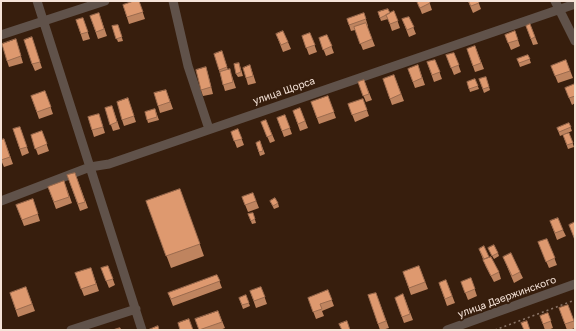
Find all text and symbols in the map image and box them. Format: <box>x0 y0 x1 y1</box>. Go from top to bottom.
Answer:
street label: улица Щорса <box>251 75 317 107</box>
street label: улица Дзержинского <box>456 274 558 320</box>

